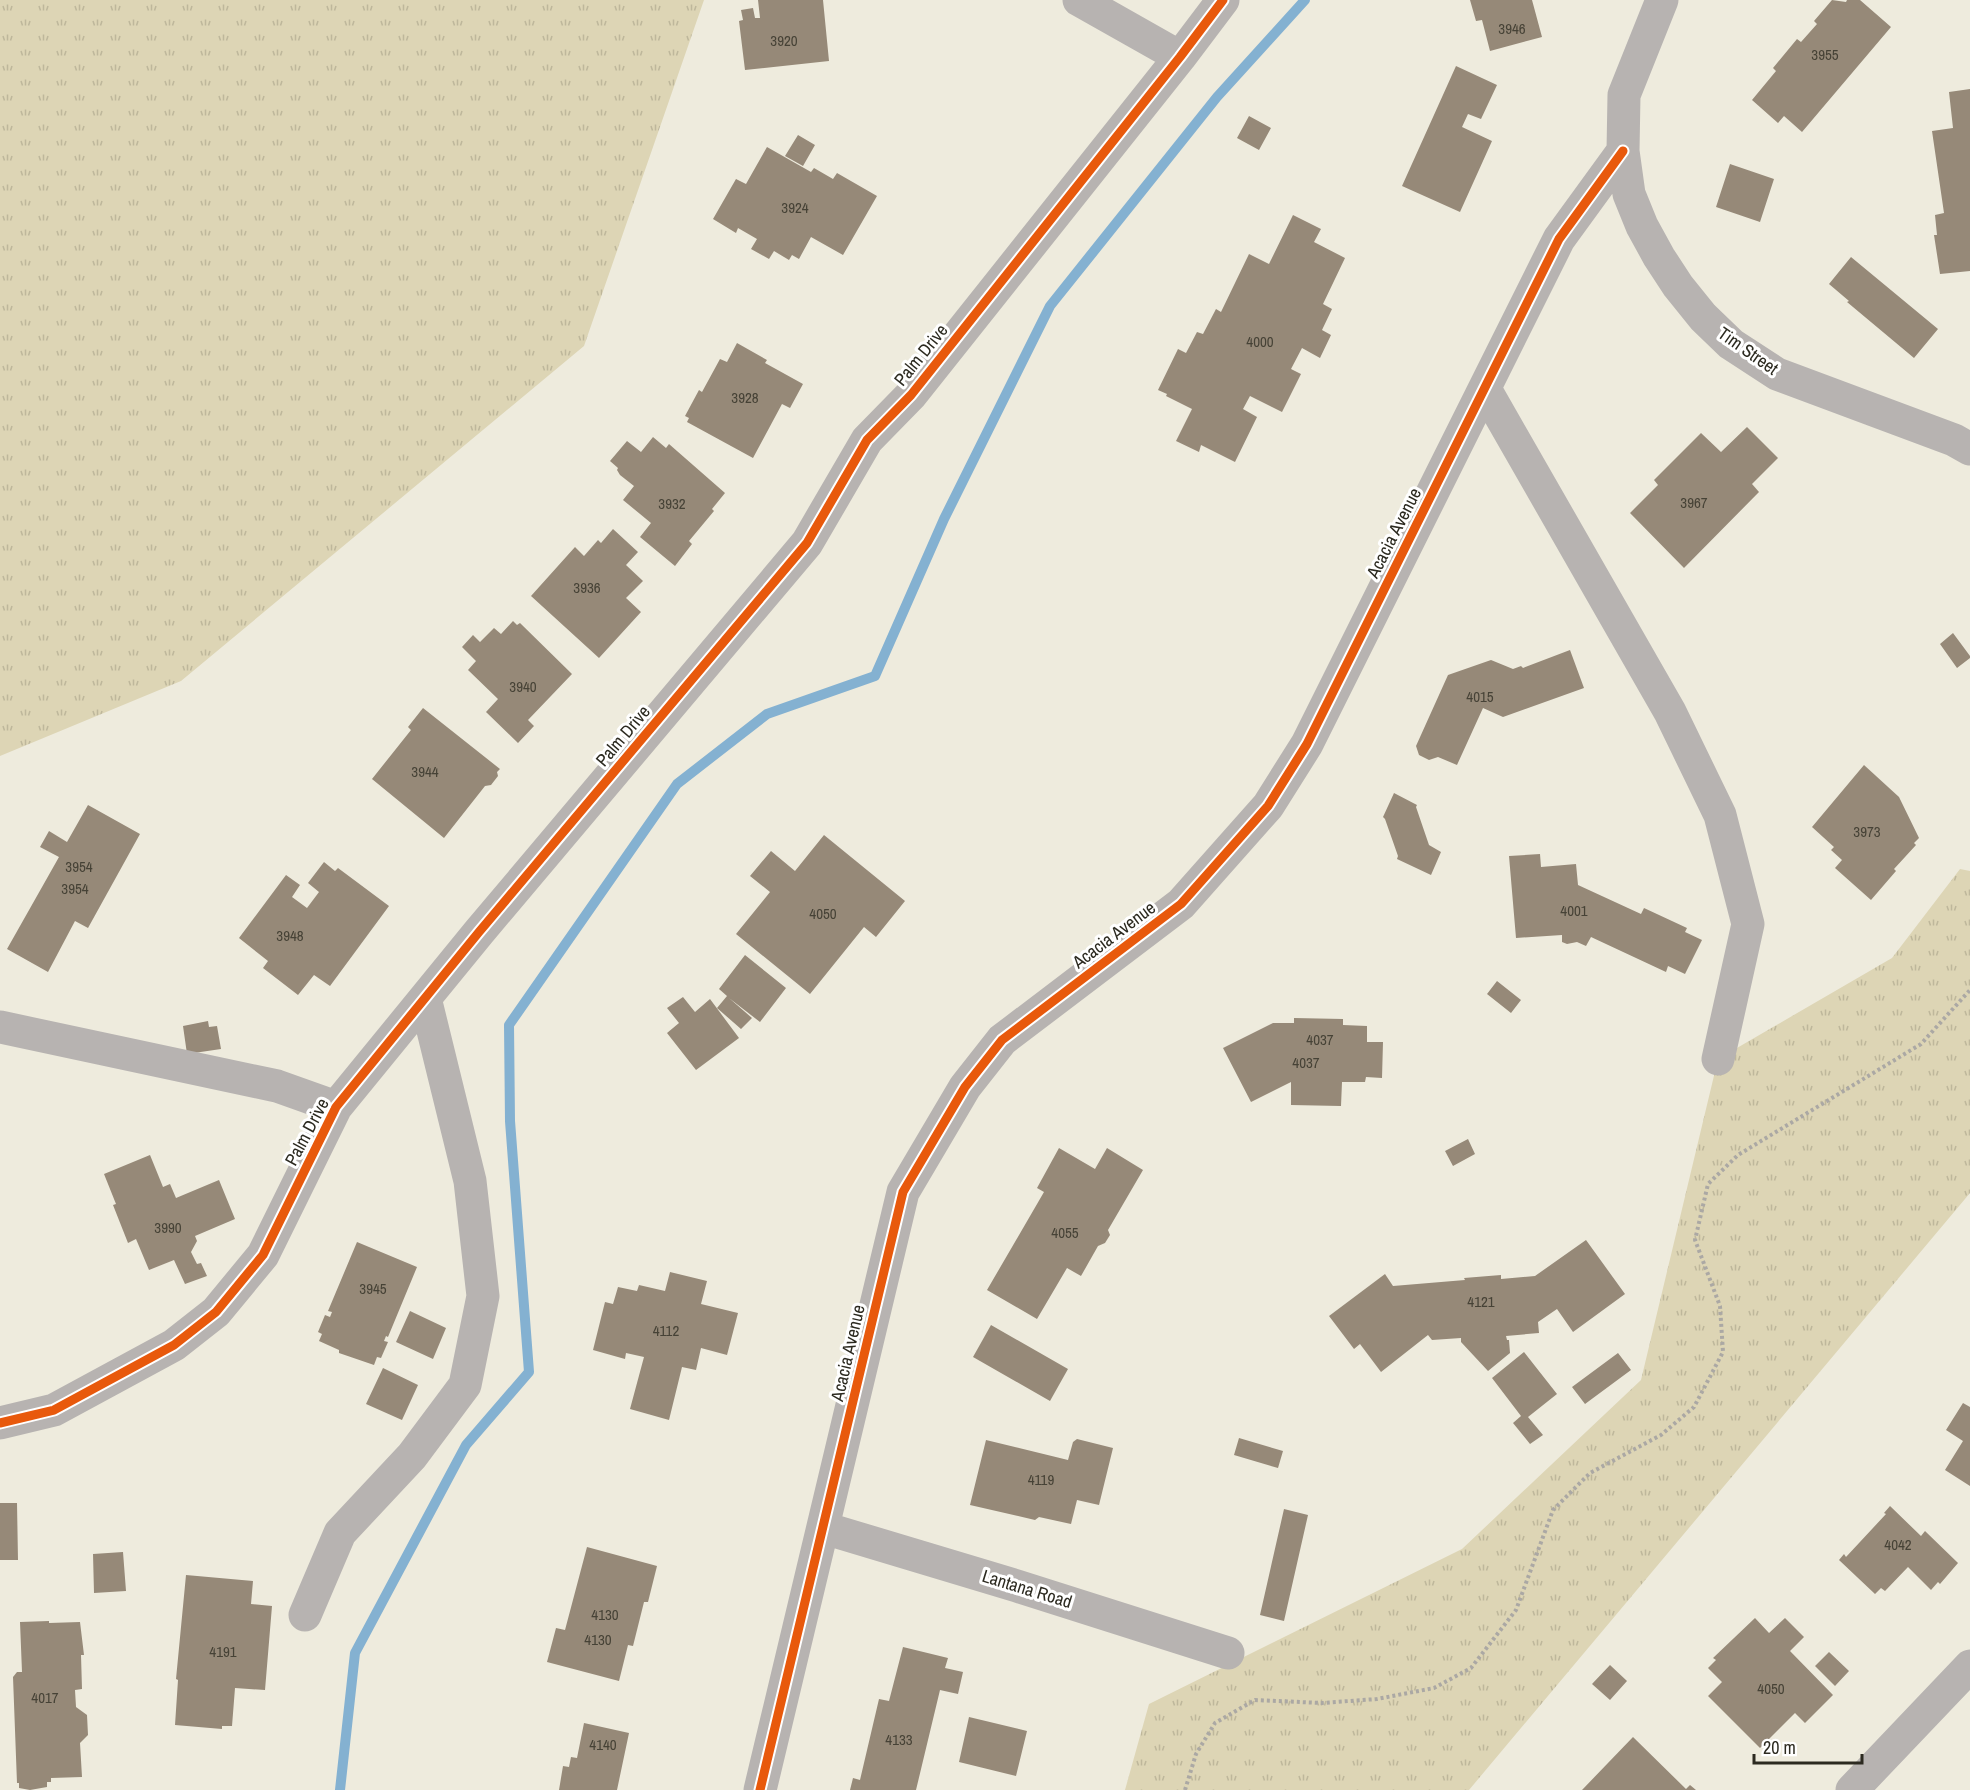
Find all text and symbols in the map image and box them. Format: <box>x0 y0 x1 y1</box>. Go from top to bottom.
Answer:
house number: 3946 <box>1498 18 1526 39</box>
house number: 3920 <box>770 30 798 51</box>
house number: 3955 <box>1811 44 1839 65</box>
house number: 3924 <box>781 197 809 218</box>
street label: Palm Drive <box>888 318 953 391</box>
street label: Tim Street <box>1713 321 1784 381</box>
house number: 4000 <box>1246 331 1274 352</box>
house number: 3928 <box>731 387 759 408</box>
street label: Acacia Avenue <box>1360 483 1427 583</box>
house number: 3967 <box>1680 492 1708 513</box>
house number: 3932 <box>658 493 686 514</box>
house number: 3936 <box>573 577 601 598</box>
house number: 3940 <box>509 676 537 697</box>
house number: 4015 <box>1466 686 1494 707</box>
street label: Palm Drive <box>590 700 656 772</box>
house number: 3944 <box>411 761 439 782</box>
house number: 3973 <box>1853 821 1881 842</box>
house number: 3954 <box>65 856 93 877</box>
house number: 3954 <box>61 878 89 899</box>
street label: Acacia Avenue <box>1066 895 1160 975</box>
house number: 4001 <box>1560 900 1588 921</box>
house number: 4050 <box>809 903 837 924</box>
house number: 3948 <box>276 925 304 946</box>
house number: 4037 <box>1306 1029 1334 1050</box>
house number: 4037 <box>1292 1052 1320 1073</box>
street label: Palm Drive <box>278 1094 335 1170</box>
house number: 3990 <box>154 1217 182 1238</box>
house number: 4055 <box>1051 1222 1079 1243</box>
house number: 3945 <box>359 1278 387 1299</box>
house number: 4121 <box>1467 1291 1495 1312</box>
street label: Acacia Avenue <box>824 1302 871 1405</box>
house number: 4112 <box>653 1320 679 1341</box>
house number: 4119 <box>1028 1469 1054 1490</box>
house number: 4042 <box>1884 1534 1912 1555</box>
street label: Lantana Road <box>979 1563 1075 1614</box>
house number: 4130 <box>591 1604 619 1625</box>
house number: 4130 <box>584 1629 612 1650</box>
house number: 4191 <box>209 1641 237 1662</box>
house number: 4050 <box>1757 1678 1785 1699</box>
house number: 4017 <box>31 1687 59 1708</box>
scale bar <box>1754 1727 1862 1765</box>
house number: 4133 <box>885 1729 913 1750</box>
house number: 4140 <box>589 1734 617 1755</box>
text: 20 m <box>1763 1735 1796 1760</box>

